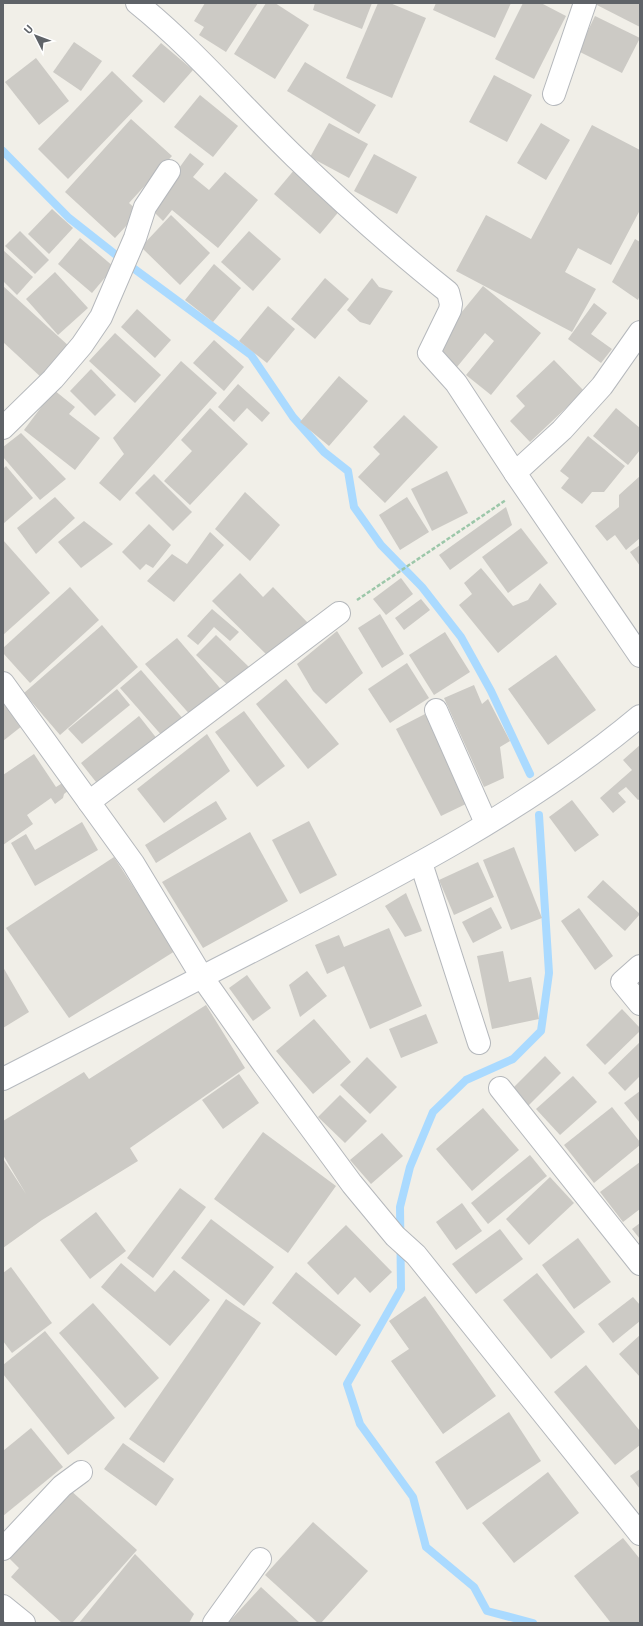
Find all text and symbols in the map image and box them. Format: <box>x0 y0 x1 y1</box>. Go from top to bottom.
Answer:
north arrow <box>16 16 56 56</box>
text: U <box>22 23 36 37</box>

